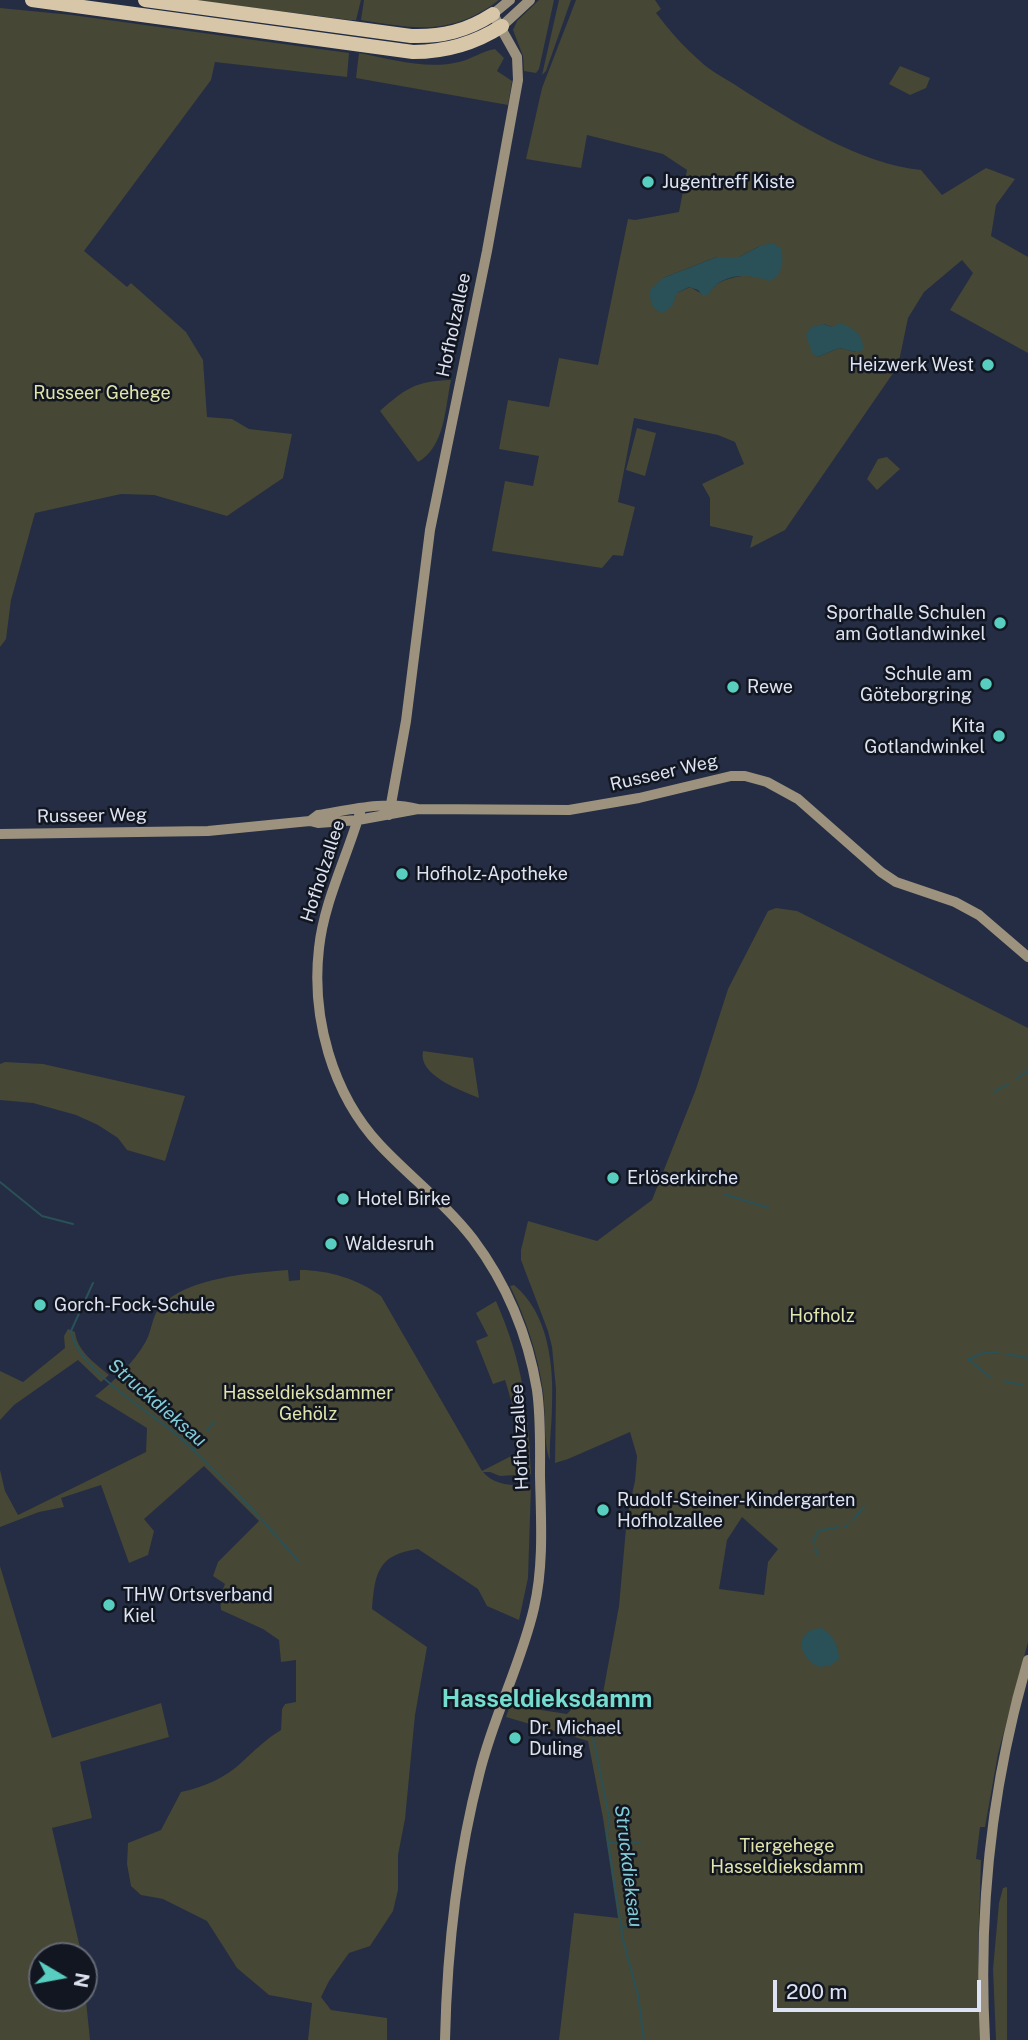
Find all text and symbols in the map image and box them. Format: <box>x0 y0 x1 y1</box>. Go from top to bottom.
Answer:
place label: Jugentreff Kiste <box>662 171 795 193</box>
marker: Jugentreff Kiste <box>640 174 656 190</box>
street label: Hofholzallee <box>432 271 476 379</box>
place label: Heizwerk West <box>849 354 974 376</box>
marker: Heizwerk West <box>980 357 996 373</box>
park label: Russeer Gehege <box>33 382 171 404</box>
place label: Sporthalle Schulen am Gotlandwinkel <box>826 602 986 644</box>
marker: Sporthalle Schulen am Gotlandwinkel <box>992 615 1008 631</box>
place label: Schule am Göteborgring <box>860 663 972 706</box>
place label: Rewe <box>747 676 793 698</box>
marker: Schule am Göteborgring <box>978 676 994 692</box>
marker: Rewe <box>725 679 741 695</box>
place label: Kita Gotlandwinkel <box>864 715 985 758</box>
marker: Kita Gotlandwinkel <box>991 728 1007 744</box>
street label: Russeer Weg <box>608 750 720 796</box>
street label: Russeer Weg <box>37 804 147 828</box>
street label: Hofholzallee <box>296 817 350 925</box>
place label: Hofholz-Apotheke <box>416 863 568 885</box>
marker: Hofholz-Apotheke <box>394 866 410 882</box>
place label: Erlöserkirche <box>627 1167 738 1189</box>
marker: Erlöserkirche <box>605 1170 621 1186</box>
place label: Hotel Birke <box>357 1188 451 1210</box>
marker: Hotel Birke <box>335 1191 351 1207</box>
place label: Waldesruh <box>345 1233 434 1255</box>
marker: Waldesruh <box>323 1236 339 1252</box>
place label: Gorch-Fock-Schule <box>54 1294 215 1316</box>
marker: Gorch-Fock-Schule <box>32 1297 48 1313</box>
park label: Hofholz <box>789 1305 855 1327</box>
water label: Struckdieksau <box>103 1354 211 1452</box>
park label: Hasseldieksdammer Gehölz <box>223 1382 393 1424</box>
street label: Hofholzallee <box>506 1383 534 1491</box>
place label: Rudolf-Steiner-Kindergarten Hofholzallee <box>617 1489 855 1532</box>
marker: Rudolf-Steiner-Kindergarten Hofholzallee <box>595 1502 611 1518</box>
place label: THW Ortsverband Kiel <box>123 1584 273 1626</box>
marker: THW Ortsverband Kiel <box>101 1597 117 1613</box>
district label: Hasseldieksdamm <box>442 1686 652 1714</box>
place label: Dr. Michael Duling <box>529 1717 622 1760</box>
marker: Dr. Michael Duling <box>507 1730 523 1746</box>
water label: Struckdieksau <box>609 1804 647 1928</box>
park label: Tiergehege Hasseldieksdamm <box>710 1835 864 1878</box>
north arrow <box>28 1942 98 2012</box>
scale bar <box>776 1966 984 2010</box>
text: N <box>70 1971 94 1990</box>
text: 200 m <box>786 1979 847 2004</box>

